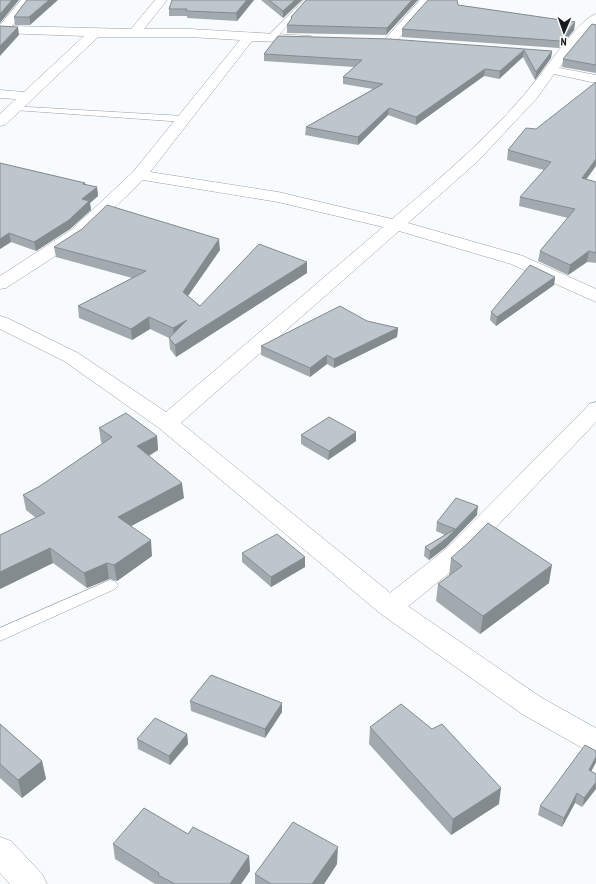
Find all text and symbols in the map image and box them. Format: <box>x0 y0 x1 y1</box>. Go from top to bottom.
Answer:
north arrow <box>544 12 584 52</box>
text: N <box>560 35 567 49</box>

